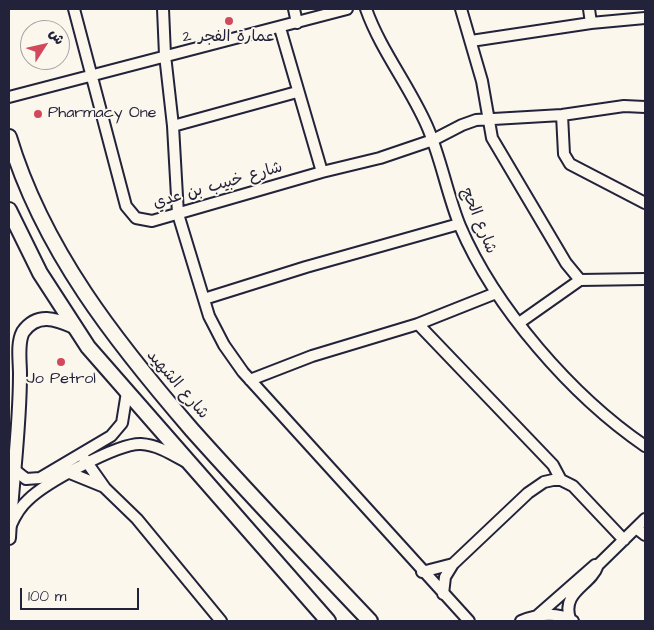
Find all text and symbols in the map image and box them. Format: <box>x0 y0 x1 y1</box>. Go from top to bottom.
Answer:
marker: عمارة الفجر 2 <box>223 15 235 27</box>
north arrow <box>20 20 70 70</box>
text: ش <box>44 25 69 49</box>
place label: عمارة الفجر 2 <box>183 28 275 48</box>
place label: Pharmacy One <box>48 104 156 124</box>
marker: Pharmacy One <box>32 108 44 120</box>
street label: شارع خبيب بن عدي <box>151 158 285 214</box>
street label: شارع الحج <box>456 185 500 257</box>
street label: شارع الشهيد <box>142 347 212 423</box>
marker: Jo Petrol <box>55 356 67 368</box>
place label: Jo Petrol <box>26 370 96 390</box>
scale bar <box>22 578 141 610</box>
text: 100 m <box>28 586 67 607</box>

